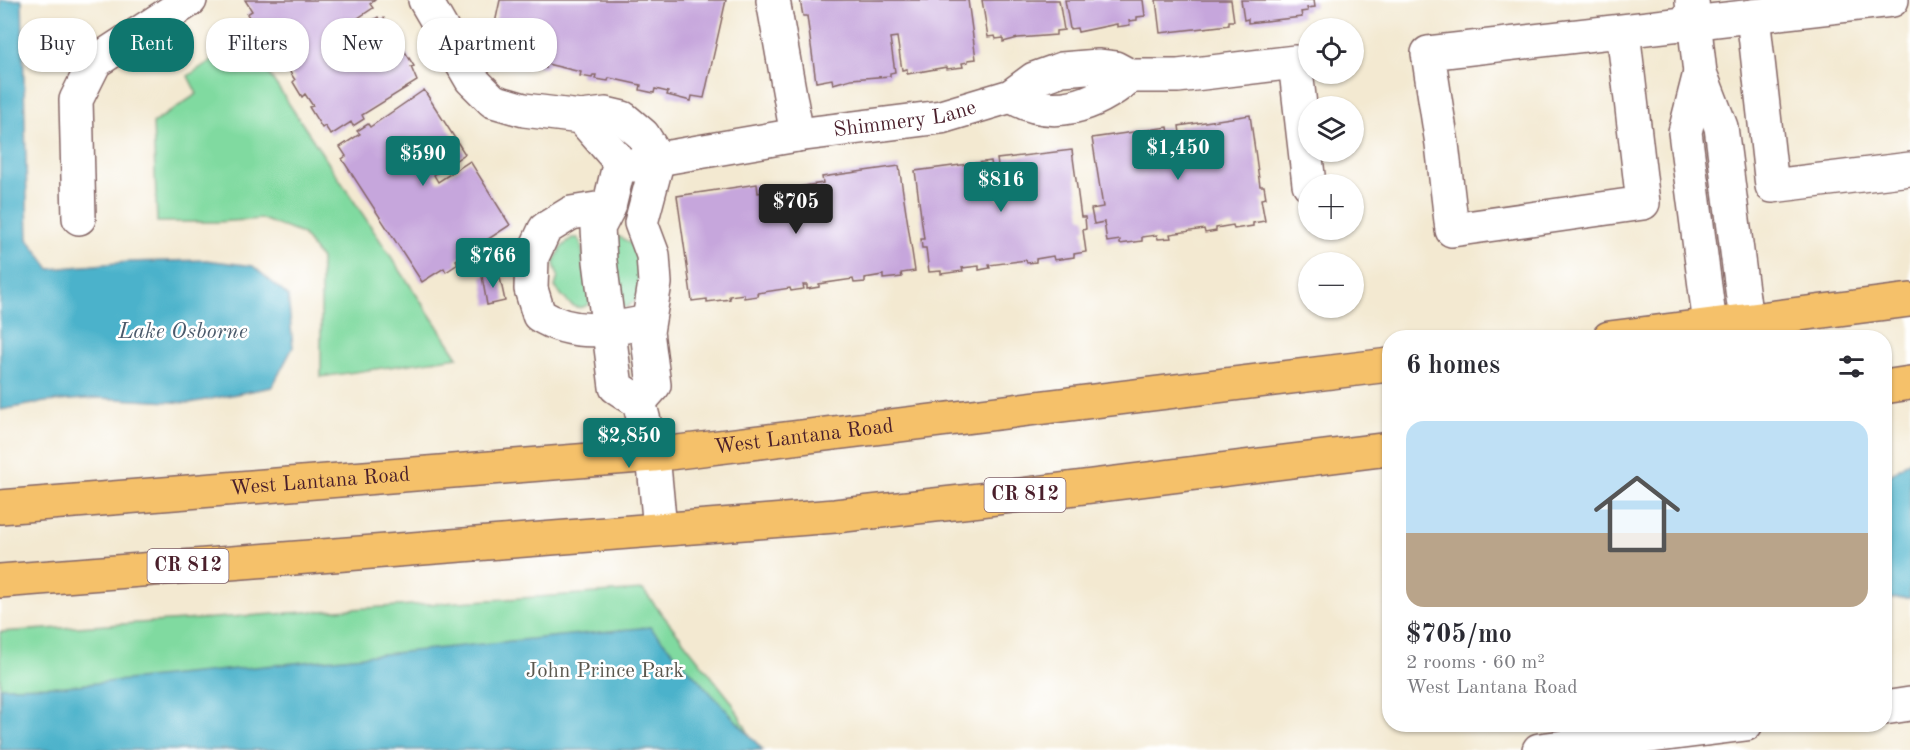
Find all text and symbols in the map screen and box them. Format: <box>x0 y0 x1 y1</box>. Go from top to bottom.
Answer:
chip: Buy <box>18 18 97 72</box>
chip: Rent <box>109 18 194 72</box>
chip: Filters <box>206 18 309 72</box>
chip: New <box>321 18 405 72</box>
chip: Apartment <box>417 18 557 72</box>
map controls <box>1298 18 1364 318</box>
button: locate <box>1298 18 1364 84</box>
button: layers <box>1298 96 1364 162</box>
street label: Shimmery Lane <box>832 97 979 141</box>
pin: $1,450 <box>1129 130 1227 181</box>
pin: $590 <box>387 136 459 187</box>
text: $1,450 <box>1146 139 1210 159</box>
text: $590 <box>400 145 446 165</box>
pin: $816 <box>965 162 1037 213</box>
text: $816 <box>978 171 1024 191</box>
button: + <box>1298 174 1364 240</box>
pin: $705 <box>760 184 832 235</box>
text: $705 <box>773 193 819 213</box>
pin: $766 <box>457 238 529 289</box>
text: $766 <box>470 247 516 267</box>
button: − <box>1298 252 1364 318</box>
water label: Lake Osborne <box>117 321 248 343</box>
icon: filters <box>1835 350 1868 383</box>
text: 6 homes <box>1406 353 1500 379</box>
street label: West Lantana Road <box>713 415 895 458</box>
pin: $2,850 <box>580 418 678 469</box>
text: $2,850 <box>597 427 661 447</box>
icon: home <box>1583 460 1691 568</box>
street label: West Lantana Road <box>229 464 411 499</box>
road number: CR 812 <box>984 478 1066 512</box>
road number: CR 812 <box>148 549 228 583</box>
text: $705/mo <box>1406 622 1512 648</box>
text: 2 rooms · 60 m² <box>1406 653 1545 673</box>
park label: John Prince Park <box>526 661 684 682</box>
text: West Lantana Road <box>1406 678 1578 698</box>

